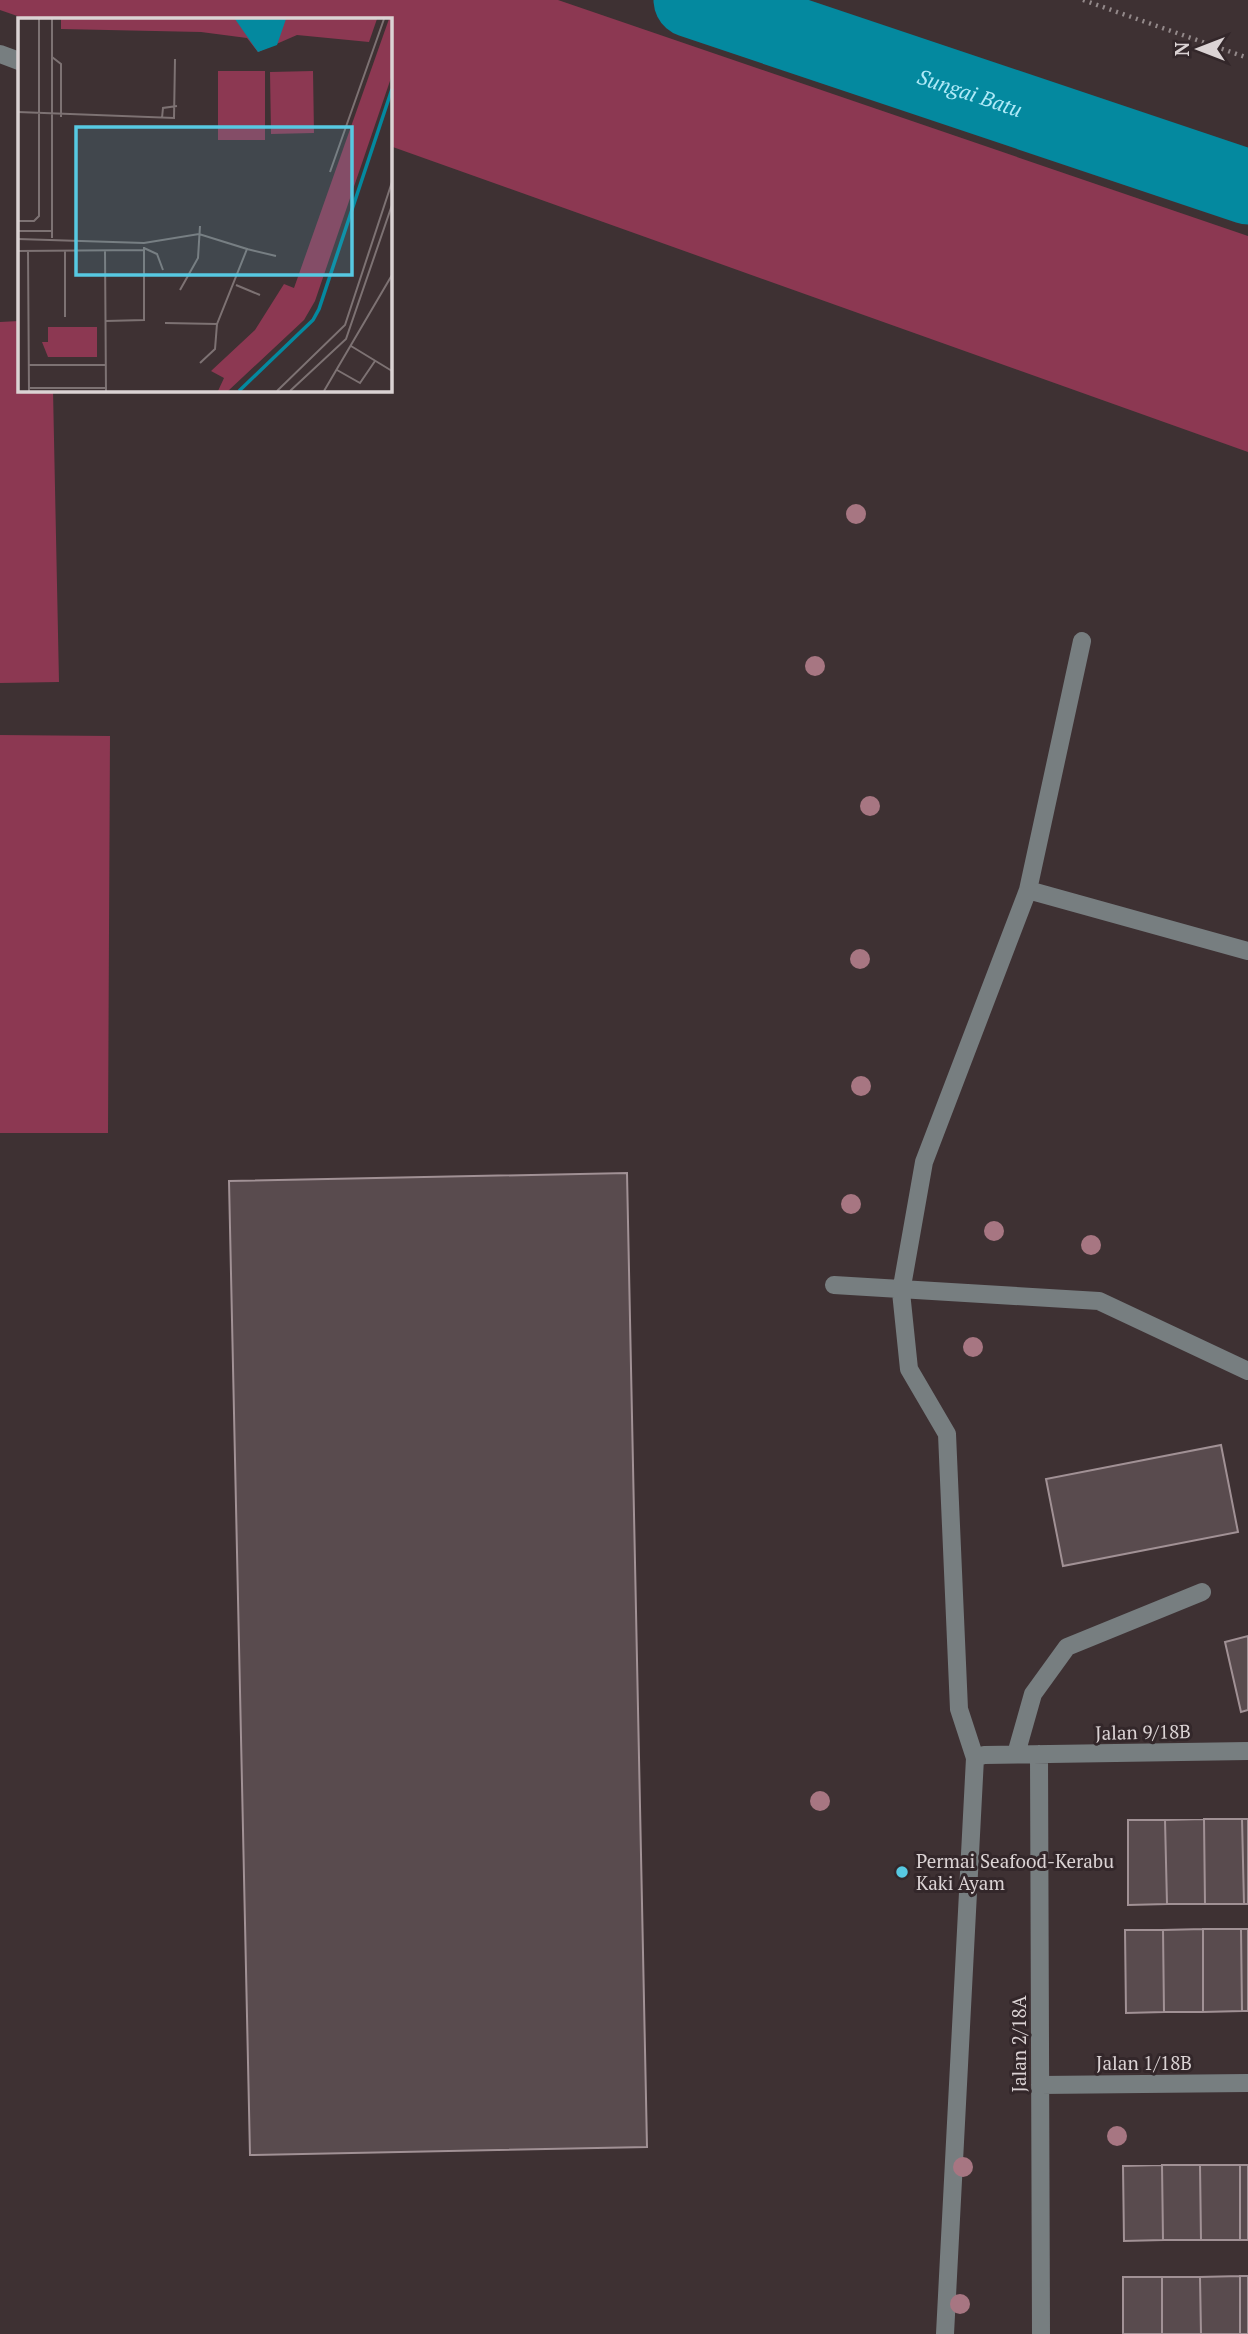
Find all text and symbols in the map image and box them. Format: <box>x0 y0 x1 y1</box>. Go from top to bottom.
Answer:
north arrow <box>1164 14 1234 84</box>
inset map <box>18 18 392 392</box>
text: N <box>1169 41 1194 56</box>
water label: Sungai Batu <box>914 62 1026 123</box>
street label: Jalan 9/18B <box>1095 1718 1191 1745</box>
place label: Permai Seafood-Kerabu Kaki Ayam <box>916 1848 1114 1895</box>
marker: Permai Seafood-Kerabu Kaki Ayam <box>894 1864 910 1880</box>
street label: Jalan 2/18A <box>1006 1995 1031 2093</box>
street label: Jalan 1/18B <box>1096 2050 1192 2075</box>

